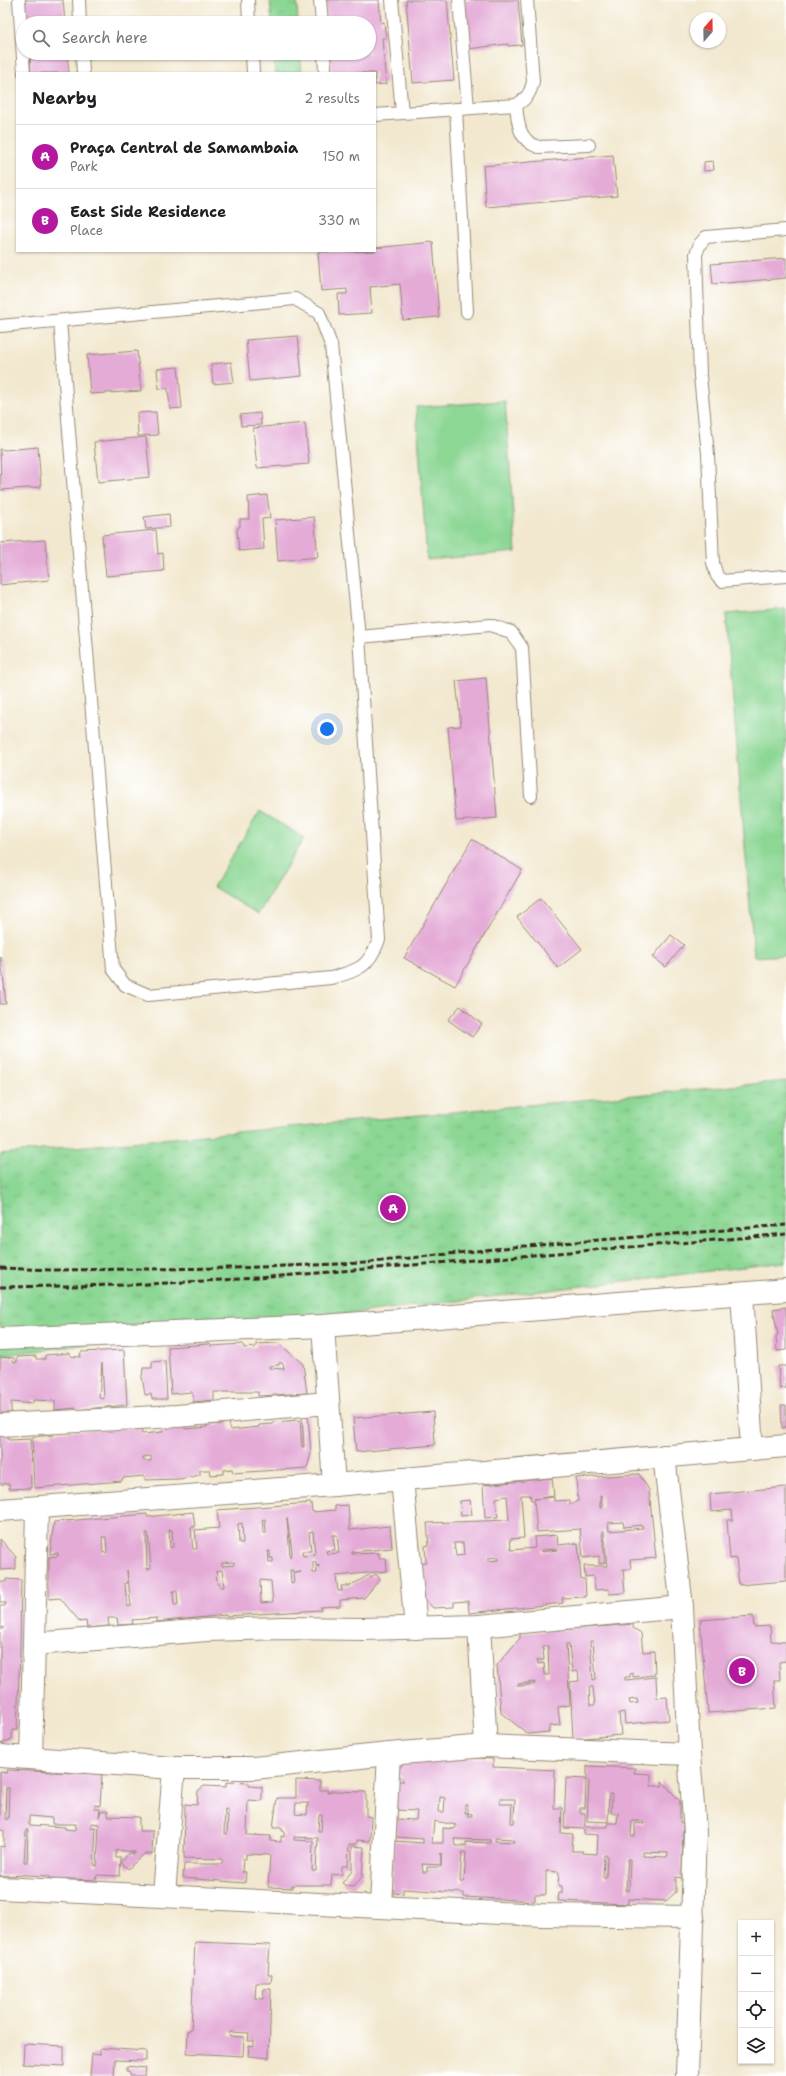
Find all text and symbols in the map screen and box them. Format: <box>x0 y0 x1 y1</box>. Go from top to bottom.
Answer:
north arrow <box>690 12 726 48</box>
search box <box>16 16 376 60</box>
icon: search <box>30 27 52 49</box>
text: Search here <box>62 28 148 48</box>
text: Nearby <box>32 87 97 109</box>
text: 2 results <box>304 90 360 107</box>
text: Praça Central de Samambaia <box>70 138 298 158</box>
text: A <box>40 148 50 165</box>
text: 150 m <box>322 148 360 165</box>
text: Park <box>70 158 98 175</box>
text: East Side Residence <box>70 202 226 222</box>
text: B <box>41 212 49 229</box>
text: 330 m <box>318 212 360 229</box>
text: Place <box>70 222 103 239</box>
your location <box>317 719 337 739</box>
pin: A <box>380 1193 406 1223</box>
pin: B <box>729 1656 755 1686</box>
map controls <box>738 1920 774 2064</box>
button: + <box>738 1920 774 1956</box>
button: − <box>738 1956 774 1992</box>
button: locate <box>738 1992 774 2028</box>
button: layers <box>738 2028 774 2064</box>

